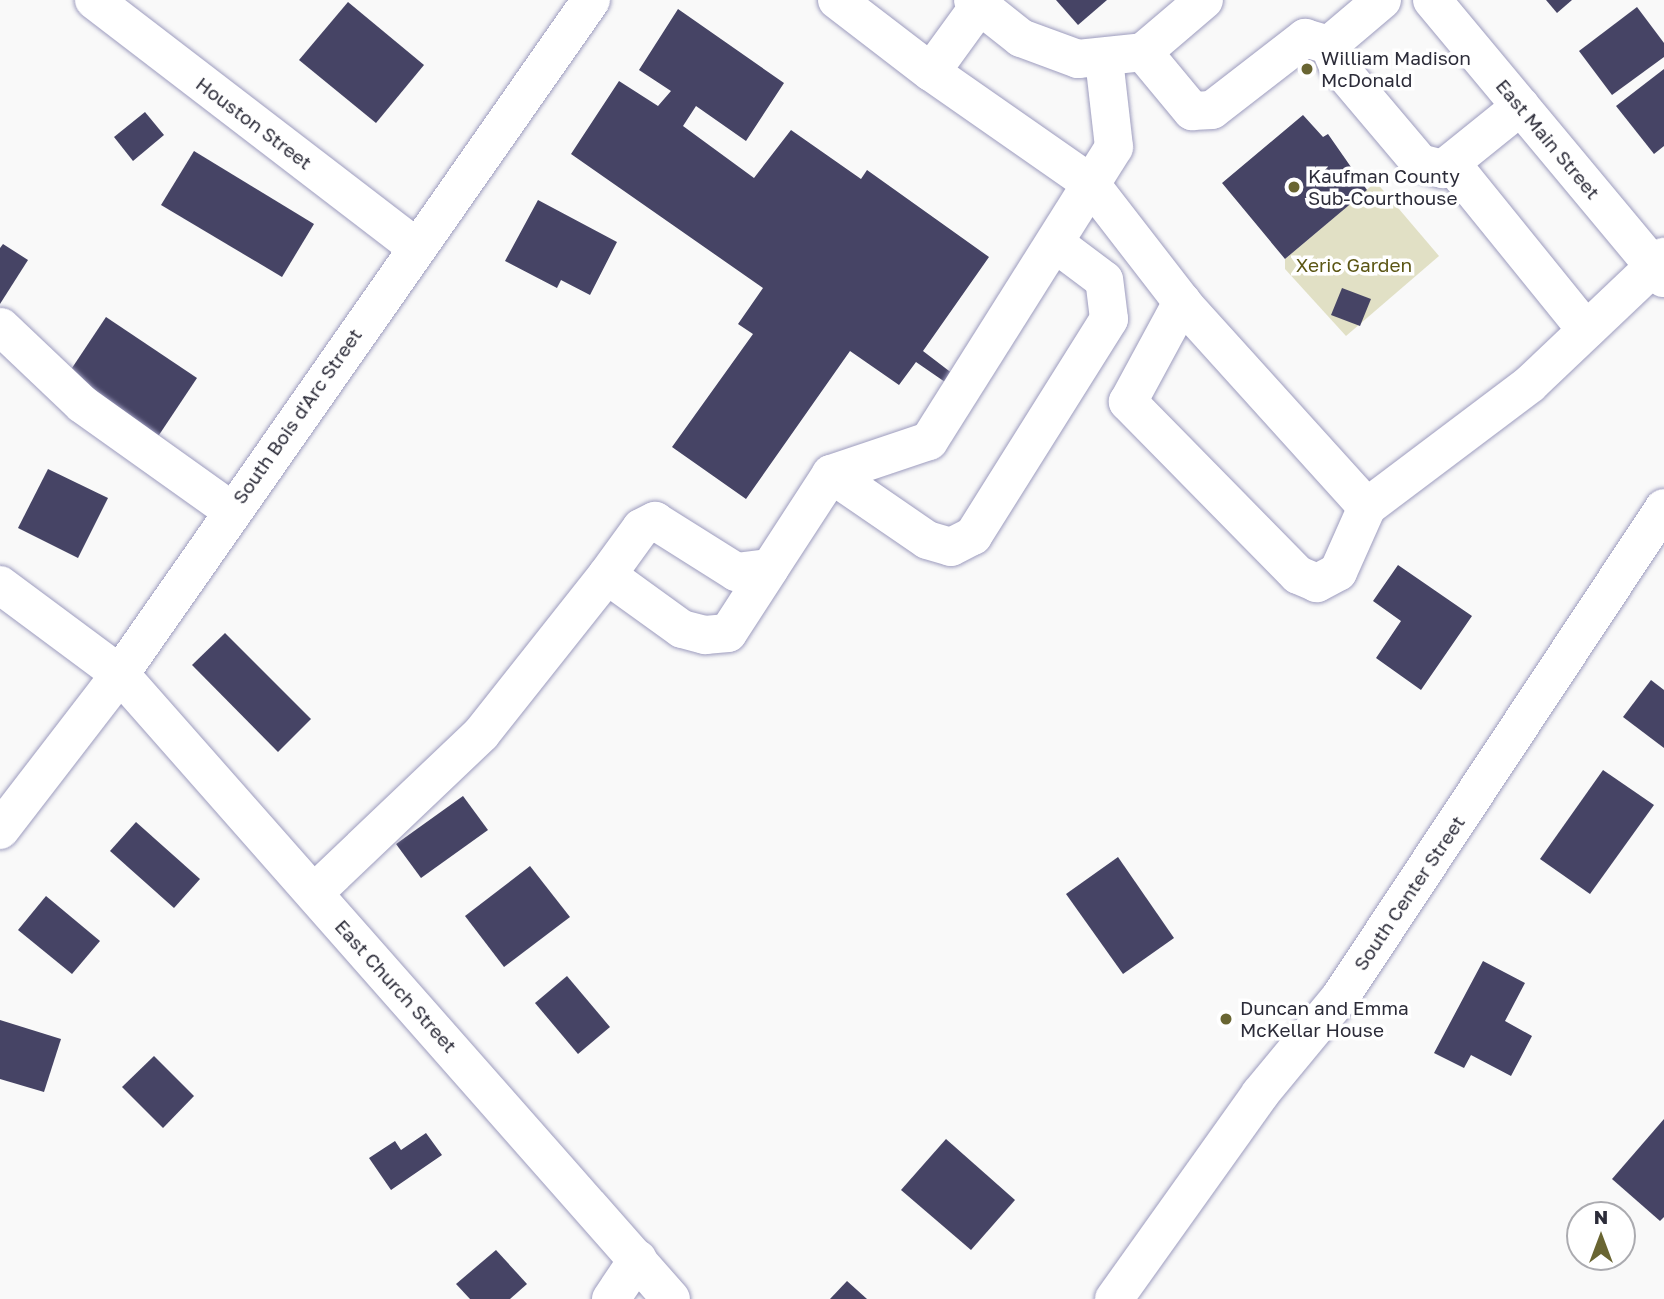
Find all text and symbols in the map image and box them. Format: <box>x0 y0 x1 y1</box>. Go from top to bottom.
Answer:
place label: William Madison McDonald <box>1321 47 1471 91</box>
marker: William Madison McDonald <box>1299 61 1315 77</box>
street label: Houston Street <box>192 72 316 174</box>
street label: East Main Street <box>1491 74 1605 204</box>
place label: Kaufman County Sub-Courthouse <box>1308 165 1460 209</box>
marker: Kaufman County Sub-Courthouse <box>1286 179 1302 195</box>
park label: Xeric Garden <box>1296 254 1412 276</box>
street label: South Bois d'Arc Street <box>228 324 366 508</box>
street label: South Center Street <box>1349 811 1469 975</box>
street label: East Church Street <box>330 915 462 1057</box>
place label: Duncan and Emma McKellar House <box>1240 997 1409 1041</box>
marker: Duncan and Emma McKellar House <box>1218 1011 1234 1027</box>
north arrow <box>1566 1201 1636 1271</box>
text: N <box>1594 1205 1608 1228</box>

